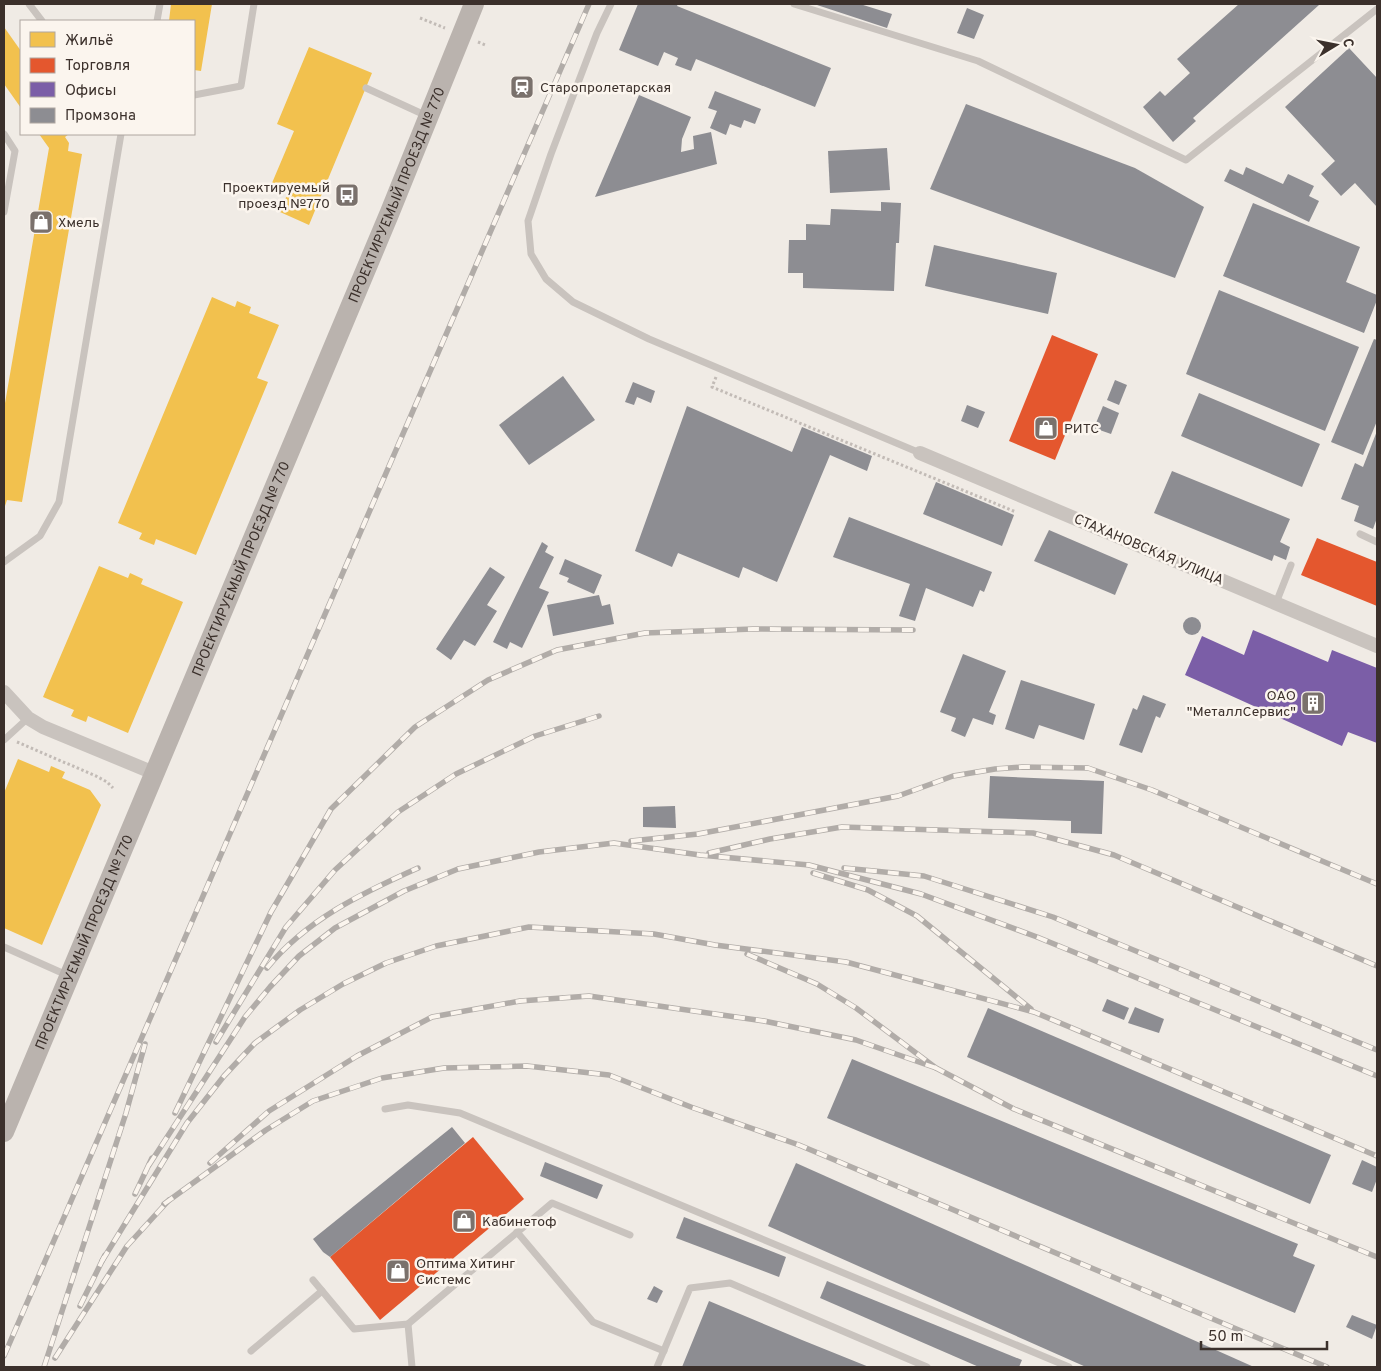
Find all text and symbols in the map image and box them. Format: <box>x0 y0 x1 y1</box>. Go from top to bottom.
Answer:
legend <box>20 20 195 135</box>
north arrow <box>1311 20 1361 70</box>
text: Жильё <box>65 32 113 51</box>
text: С <box>1338 37 1356 49</box>
text: Торговля <box>65 57 130 76</box>
station icon: Старопролетарская <box>509 74 535 100</box>
place label: Старопролетарская <box>540 80 671 97</box>
text: Офисы <box>65 82 116 101</box>
street label: ПРОЕКТИРУЕМЫЙ ПРОЕЗД № 770 <box>346 85 449 306</box>
text: Промзона <box>65 107 136 126</box>
place label: Проектируемый проезд №770 <box>223 180 330 213</box>
bus stop icon: Проектируемый проезд №770 <box>334 182 360 208</box>
shop icon: Хмель <box>28 209 54 235</box>
place label: Хмель <box>58 215 100 232</box>
shop icon: РИТС <box>1033 415 1059 441</box>
place label: РИТС <box>1064 421 1099 438</box>
street label: ПРОЕКТИРУЕМЫЙ ПРОЕЗД № 770 <box>189 459 294 679</box>
street label: СТАХАНОВСКАЯ УЛИЦА <box>1071 511 1226 590</box>
place label: ОАО "МеталлСервис" <box>1187 688 1296 721</box>
building icon: ОАО "МеталлСервис" <box>1300 690 1326 716</box>
street label: ПРОЕКТИРУЕМЫЙ ПРОЕЗД № 770 <box>32 833 138 1053</box>
shop icon: Кабинетоф <box>451 1208 477 1234</box>
place label: Кабинетоф <box>482 1214 557 1231</box>
place label: Оптима Хитинг Системс <box>416 1256 515 1289</box>
shop icon: Оптима Хитинг Системс <box>385 1258 411 1284</box>
scale bar <box>1201 1318 1327 1350</box>
text: 50 m <box>1208 1328 1243 1347</box>

